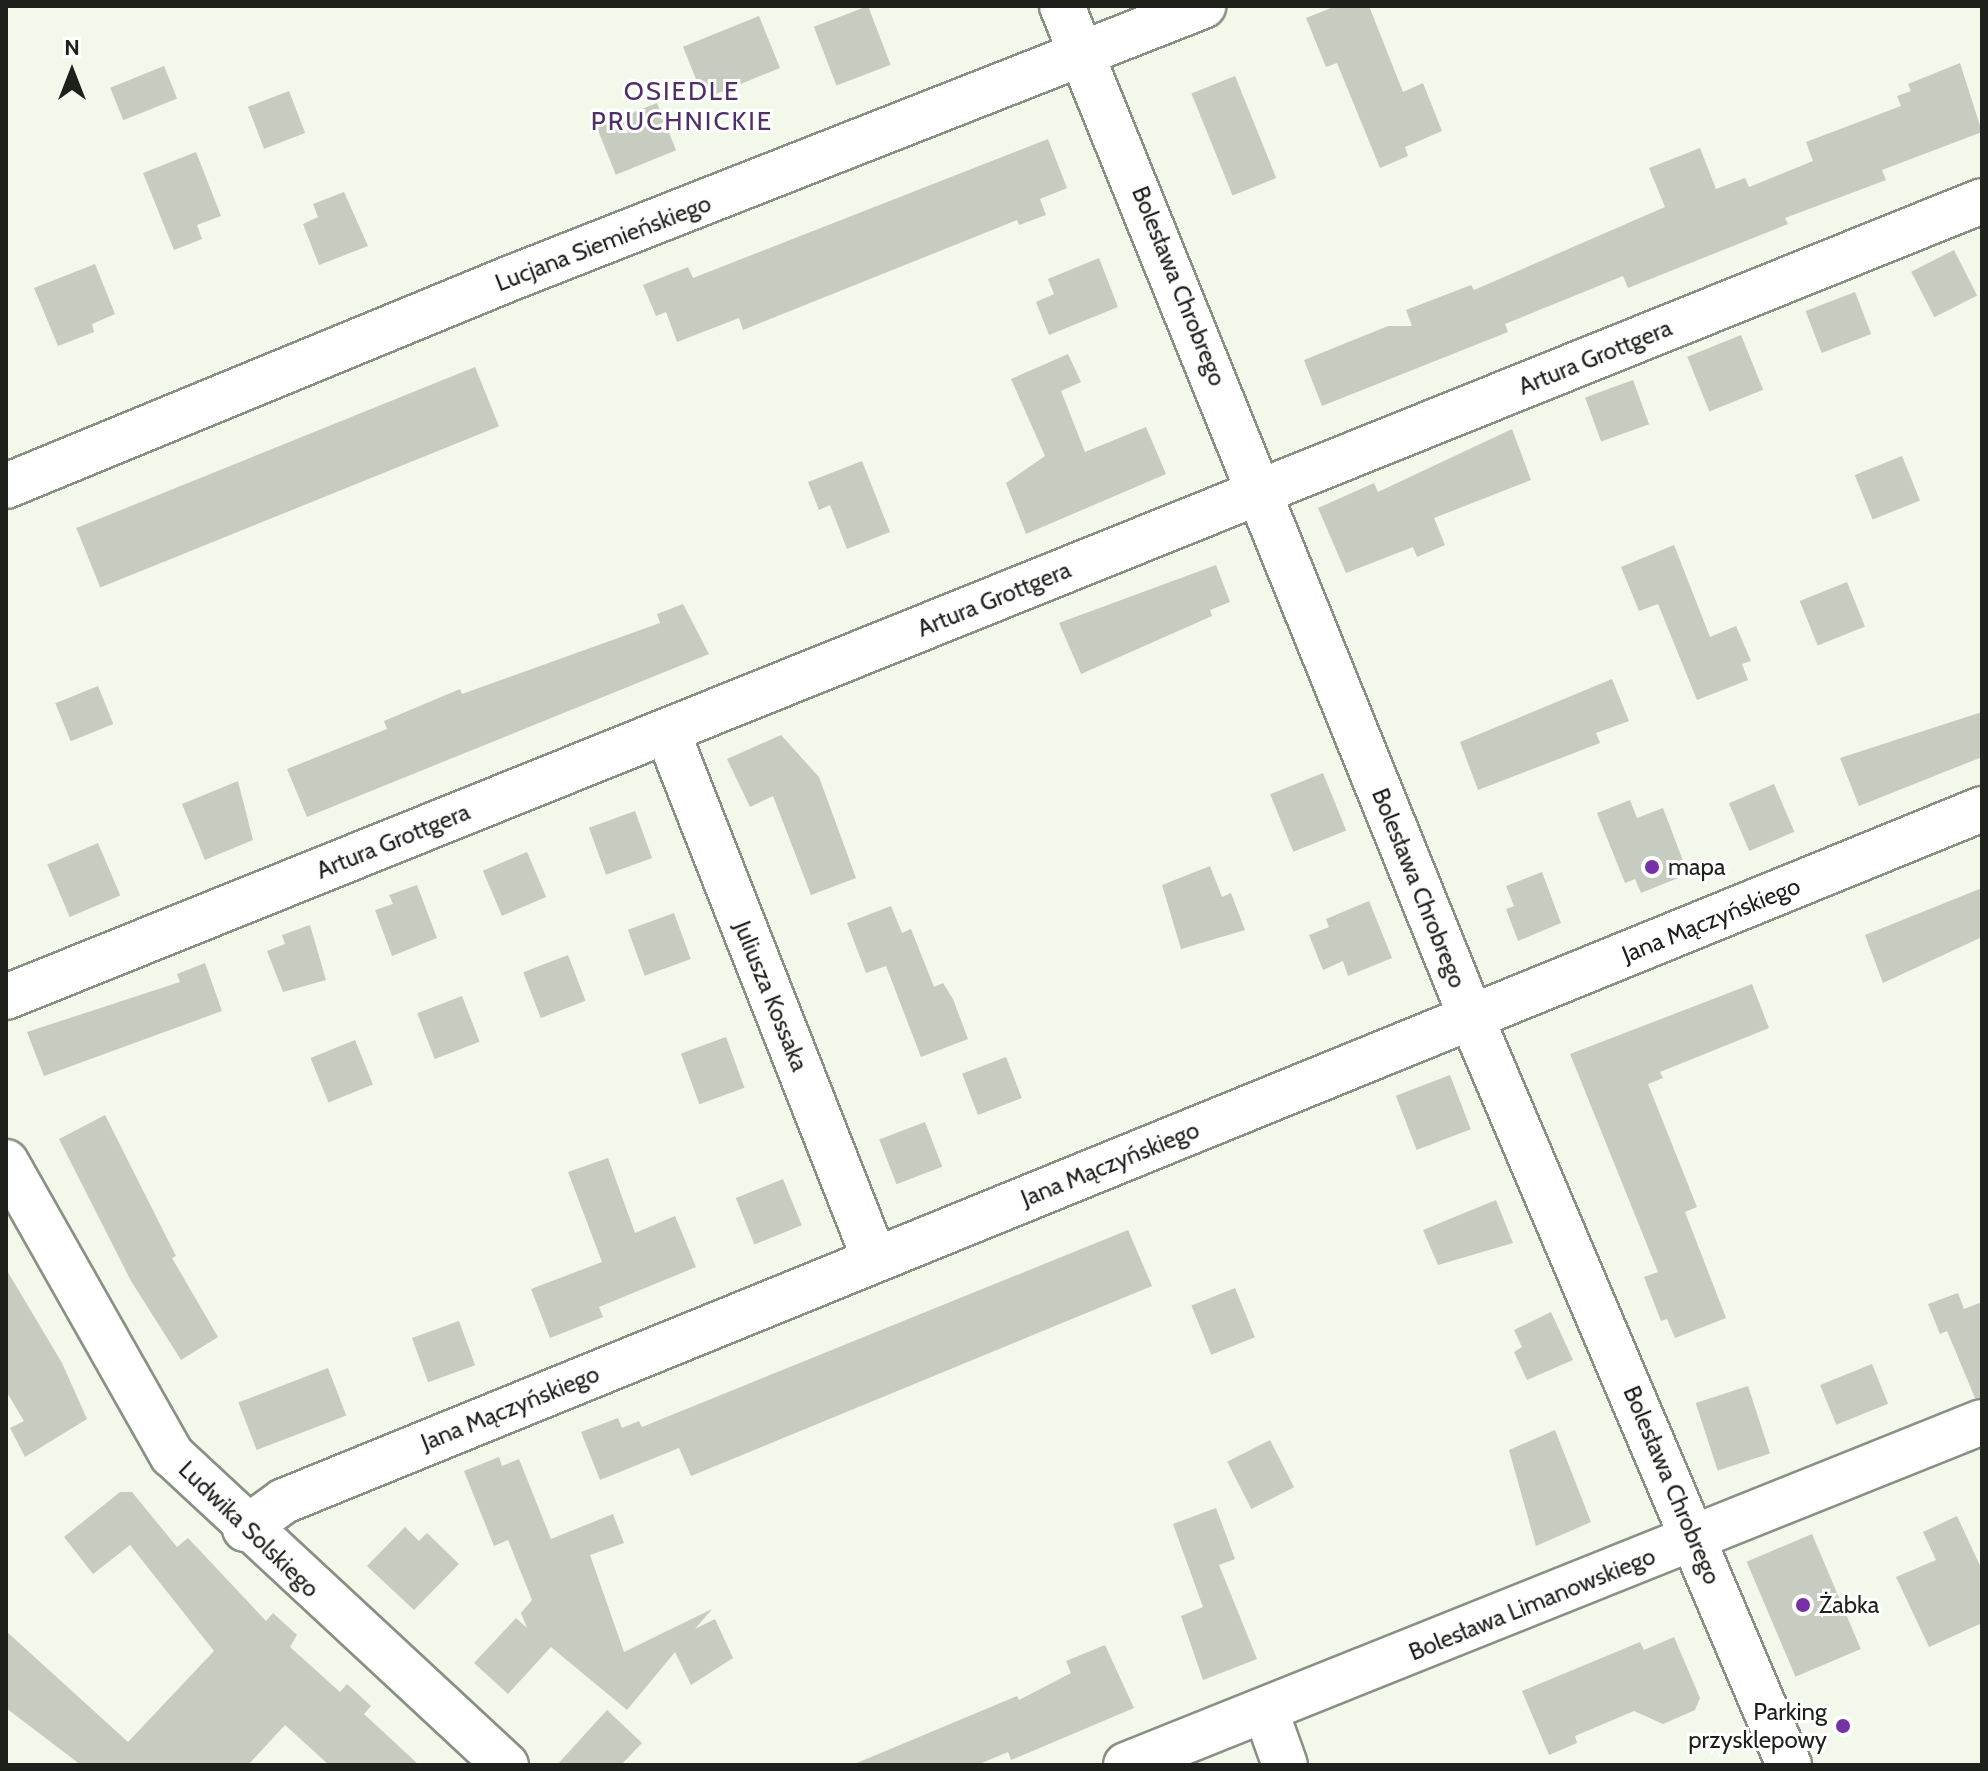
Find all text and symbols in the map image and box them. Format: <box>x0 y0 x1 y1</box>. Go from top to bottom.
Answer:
north arrow <box>32 32 112 112</box>
text: N <box>64 34 80 61</box>
district label: OSIEDLE PRUCHNICKIE <box>591 76 773 138</box>
street label: Bolesława Chrobrego <box>1126 182 1232 390</box>
street label: Lucjana Siemieńskiego <box>491 189 715 297</box>
street label: Artura Grottgera <box>1514 313 1676 401</box>
street label: Artura Grottgera <box>913 555 1075 643</box>
street label: Bolesława Chrobrego <box>1366 784 1472 992</box>
street label: Artura Grottgera <box>312 797 474 885</box>
place label: mapa <box>1668 853 1725 881</box>
marker: mapa <box>1643 858 1661 876</box>
street label: Jana Mączyńskiego <box>1618 871 1804 969</box>
street label: Juliusza Kossaka <box>728 917 814 1075</box>
street label: Jana Mączyńskiego <box>1017 1115 1203 1213</box>
street label: Jana Mączyńskiego <box>417 1359 603 1457</box>
street label: Bolesława Chrobrego <box>1617 1381 1727 1589</box>
street label: Ludwika Solskiego <box>173 1455 325 1603</box>
street label: Bolesława Limanowskiego <box>1405 1541 1659 1667</box>
place label: Żabka <box>1819 1591 1879 1619</box>
marker: Żabka <box>1794 1596 1812 1614</box>
place label: Parking przysklepowy <box>1688 1698 1827 1754</box>
marker: Parking przysklepowy <box>1834 1717 1852 1735</box>

